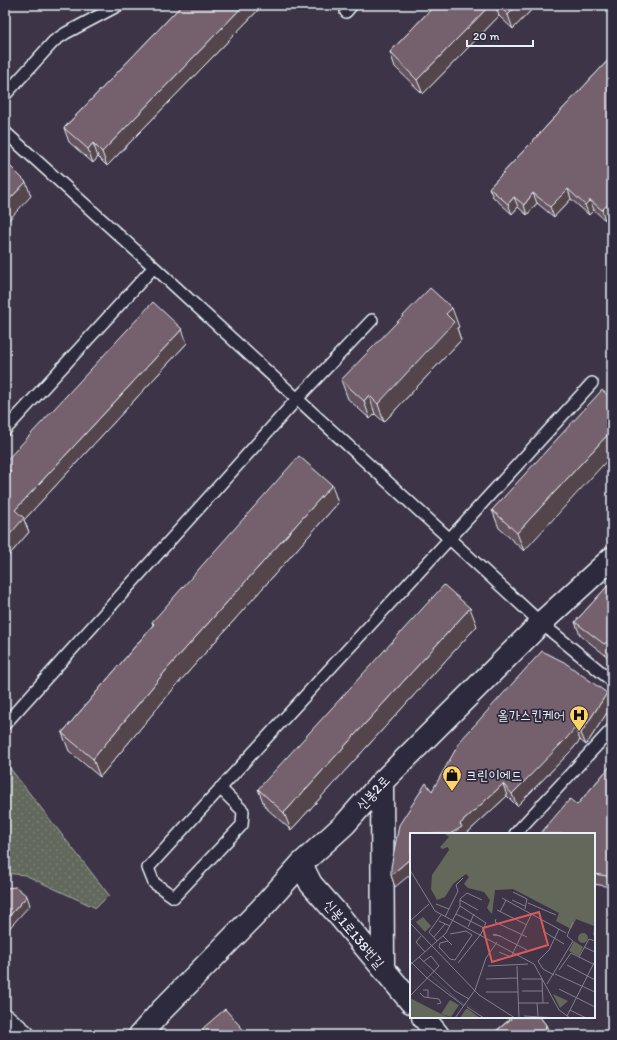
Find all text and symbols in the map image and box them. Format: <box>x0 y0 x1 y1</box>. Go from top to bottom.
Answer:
scale bar <box>467 22 533 48</box>
text: 20 m <box>473 29 500 43</box>
hospital icon: 올가스킨케어 <box>568 704 590 732</box>
place label: 올가스킨케어 <box>497 707 565 724</box>
shop icon: 크린이에드 <box>441 764 463 792</box>
place label: 크린이에드 <box>466 767 522 784</box>
street label: 신봉2로 <box>353 772 393 814</box>
inset map <box>410 833 595 1018</box>
street label: 신봉1로138번길 <box>320 896 388 972</box>

